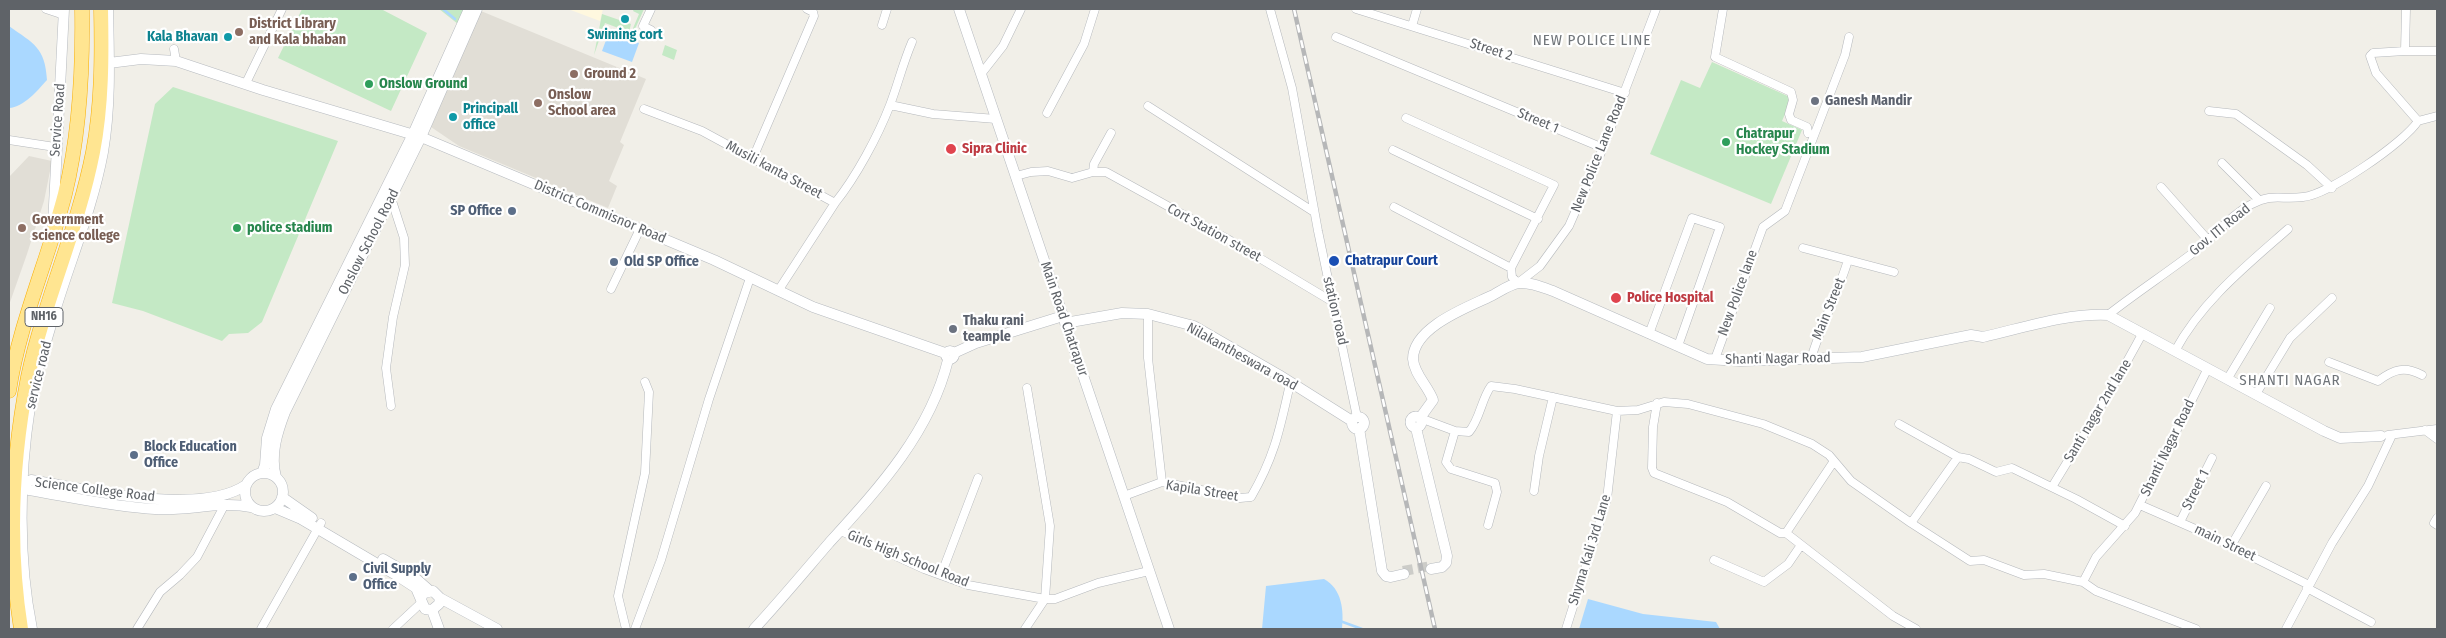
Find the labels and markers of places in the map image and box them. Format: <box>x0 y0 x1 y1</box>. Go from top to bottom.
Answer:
marker: Swiming cort <box>619 13 631 25</box>
place label: District Library and Kala bhaban <box>249 16 346 48</box>
marker: District Library and Kala bhaban <box>233 26 245 38</box>
place label: Swiming cort <box>587 27 663 43</box>
place label: Kala Bhavan <box>147 29 218 45</box>
marker: Kala Bhavan <box>222 31 234 43</box>
place label: Ground 2 <box>584 66 636 82</box>
marker: Ground 2 <box>568 68 580 80</box>
place label: Onslow Ground <box>379 76 468 92</box>
marker: Onslow Ground <box>363 78 375 90</box>
place label: Onslow School area <box>548 87 616 120</box>
place label: Ganesh Mandir <box>1825 93 1912 109</box>
marker: Ganesh Mandir <box>1809 95 1821 107</box>
marker: Onslow School area <box>532 97 544 109</box>
place label: Principall office <box>463 101 518 134</box>
marker: Principall office <box>447 111 459 123</box>
place label: Chatrapur Hockey Stadium <box>1736 126 1830 158</box>
marker: Chatrapur Hockey Stadium <box>1720 136 1732 148</box>
place label: Sipra Clinic <box>962 141 1027 157</box>
marker: Sipra Clinic <box>944 142 958 156</box>
place label: SP Office <box>450 203 502 219</box>
marker: SP Office <box>506 205 518 217</box>
place label: Government science college <box>32 212 120 244</box>
place label: police stadium <box>247 220 332 236</box>
marker: Government science college <box>16 222 28 234</box>
marker: police stadium <box>231 222 243 234</box>
place label: Chatrapur Court <box>1345 253 1438 269</box>
place label: Old SP Office <box>624 254 699 270</box>
marker: Chatrapur Court <box>1327 254 1341 268</box>
marker: Old SP Office <box>608 256 620 268</box>
place label: Police Hospital <box>1627 290 1714 306</box>
marker: Police Hospital <box>1609 291 1623 305</box>
place label: Thaku rani teample <box>963 313 1024 346</box>
marker: Thaku rani teample <box>947 323 959 335</box>
place label: Block Education Office <box>144 439 237 472</box>
marker: Block Education Office <box>128 449 140 461</box>
place label: Civil Supply Office <box>363 561 431 594</box>
marker: Civil Supply Office <box>347 571 359 583</box>

